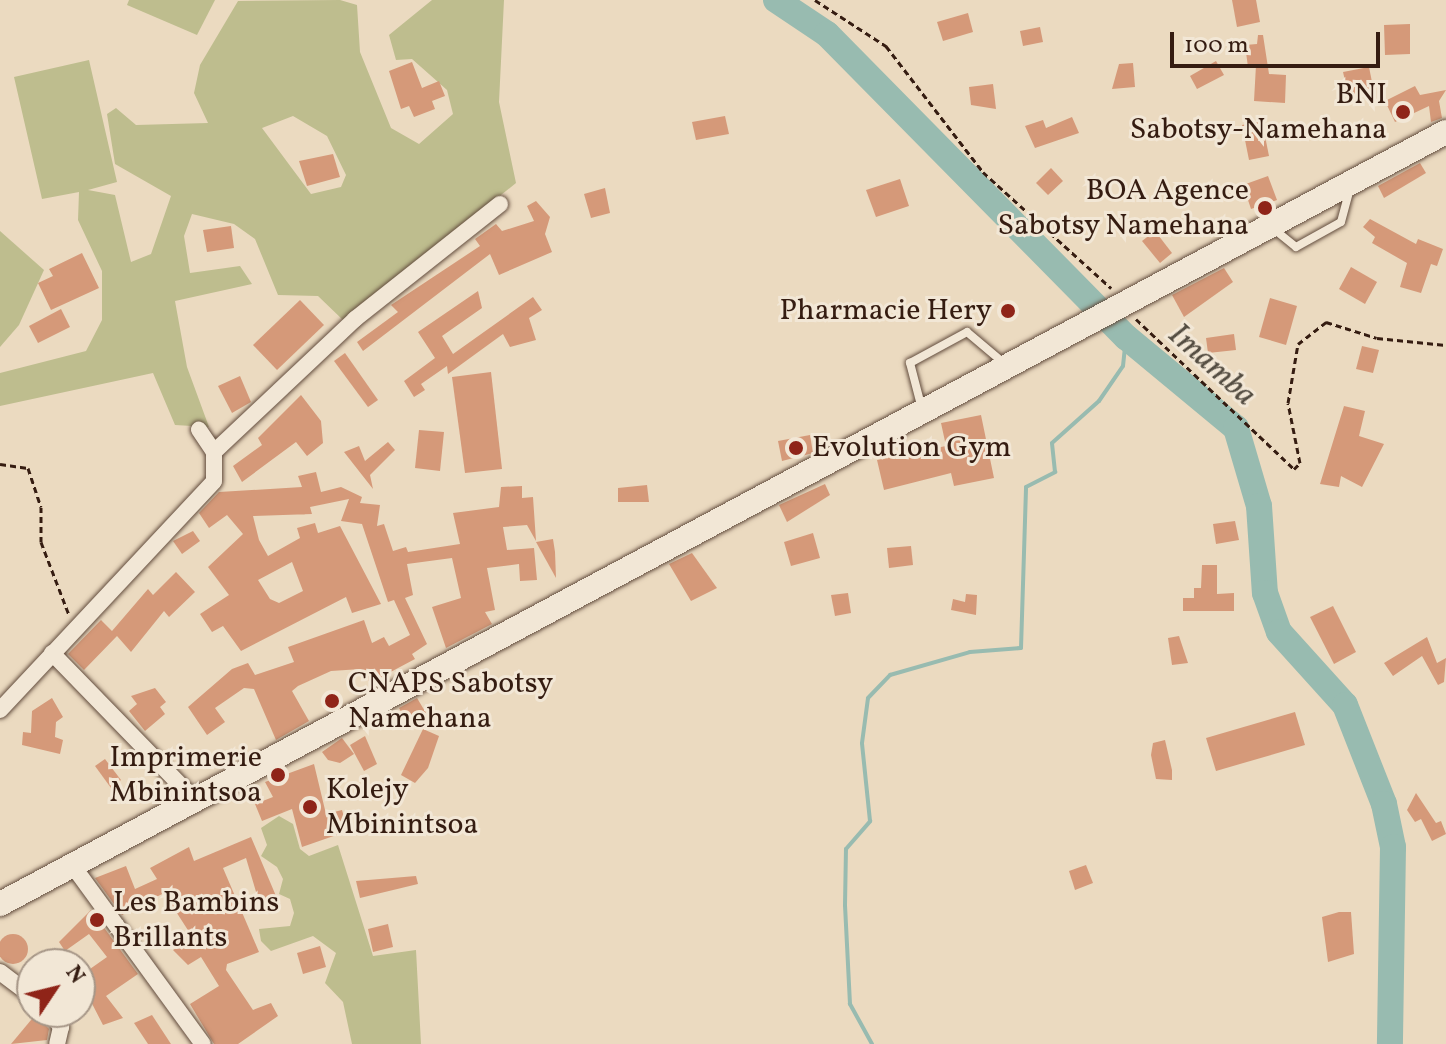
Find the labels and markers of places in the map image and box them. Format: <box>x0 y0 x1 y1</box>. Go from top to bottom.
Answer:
place label: BNI Sabotsy-Namehana <box>1130 77 1387 148</box>
marker: BNI Sabotsy-Namehana <box>1394 103 1412 121</box>
place label: BOA Agence Sabotsy Namehana <box>996 173 1249 244</box>
marker: BOA Agence Sabotsy Namehana <box>1256 199 1274 217</box>
place label: Pharmacie Hery <box>779 293 992 329</box>
marker: Pharmacie Hery <box>999 302 1017 320</box>
place label: Evolution Gym <box>812 430 1011 466</box>
marker: Evolution Gym <box>787 439 805 457</box>
place label: CNAPS Sabotsy Namehana <box>348 666 553 736</box>
marker: CNAPS Sabotsy Namehana <box>323 692 341 710</box>
place label: Imprimerie Mbinintsoa <box>109 740 262 810</box>
marker: Imprimerie Mbinintsoa <box>269 766 287 784</box>
place label: Kolejy Mbinintsoa <box>326 772 478 842</box>
marker: Kolejy Mbinintsoa <box>301 798 319 816</box>
place label: Les Bambins Brillants <box>113 885 279 956</box>
marker: Les Bambins Brillants <box>88 911 106 929</box>

